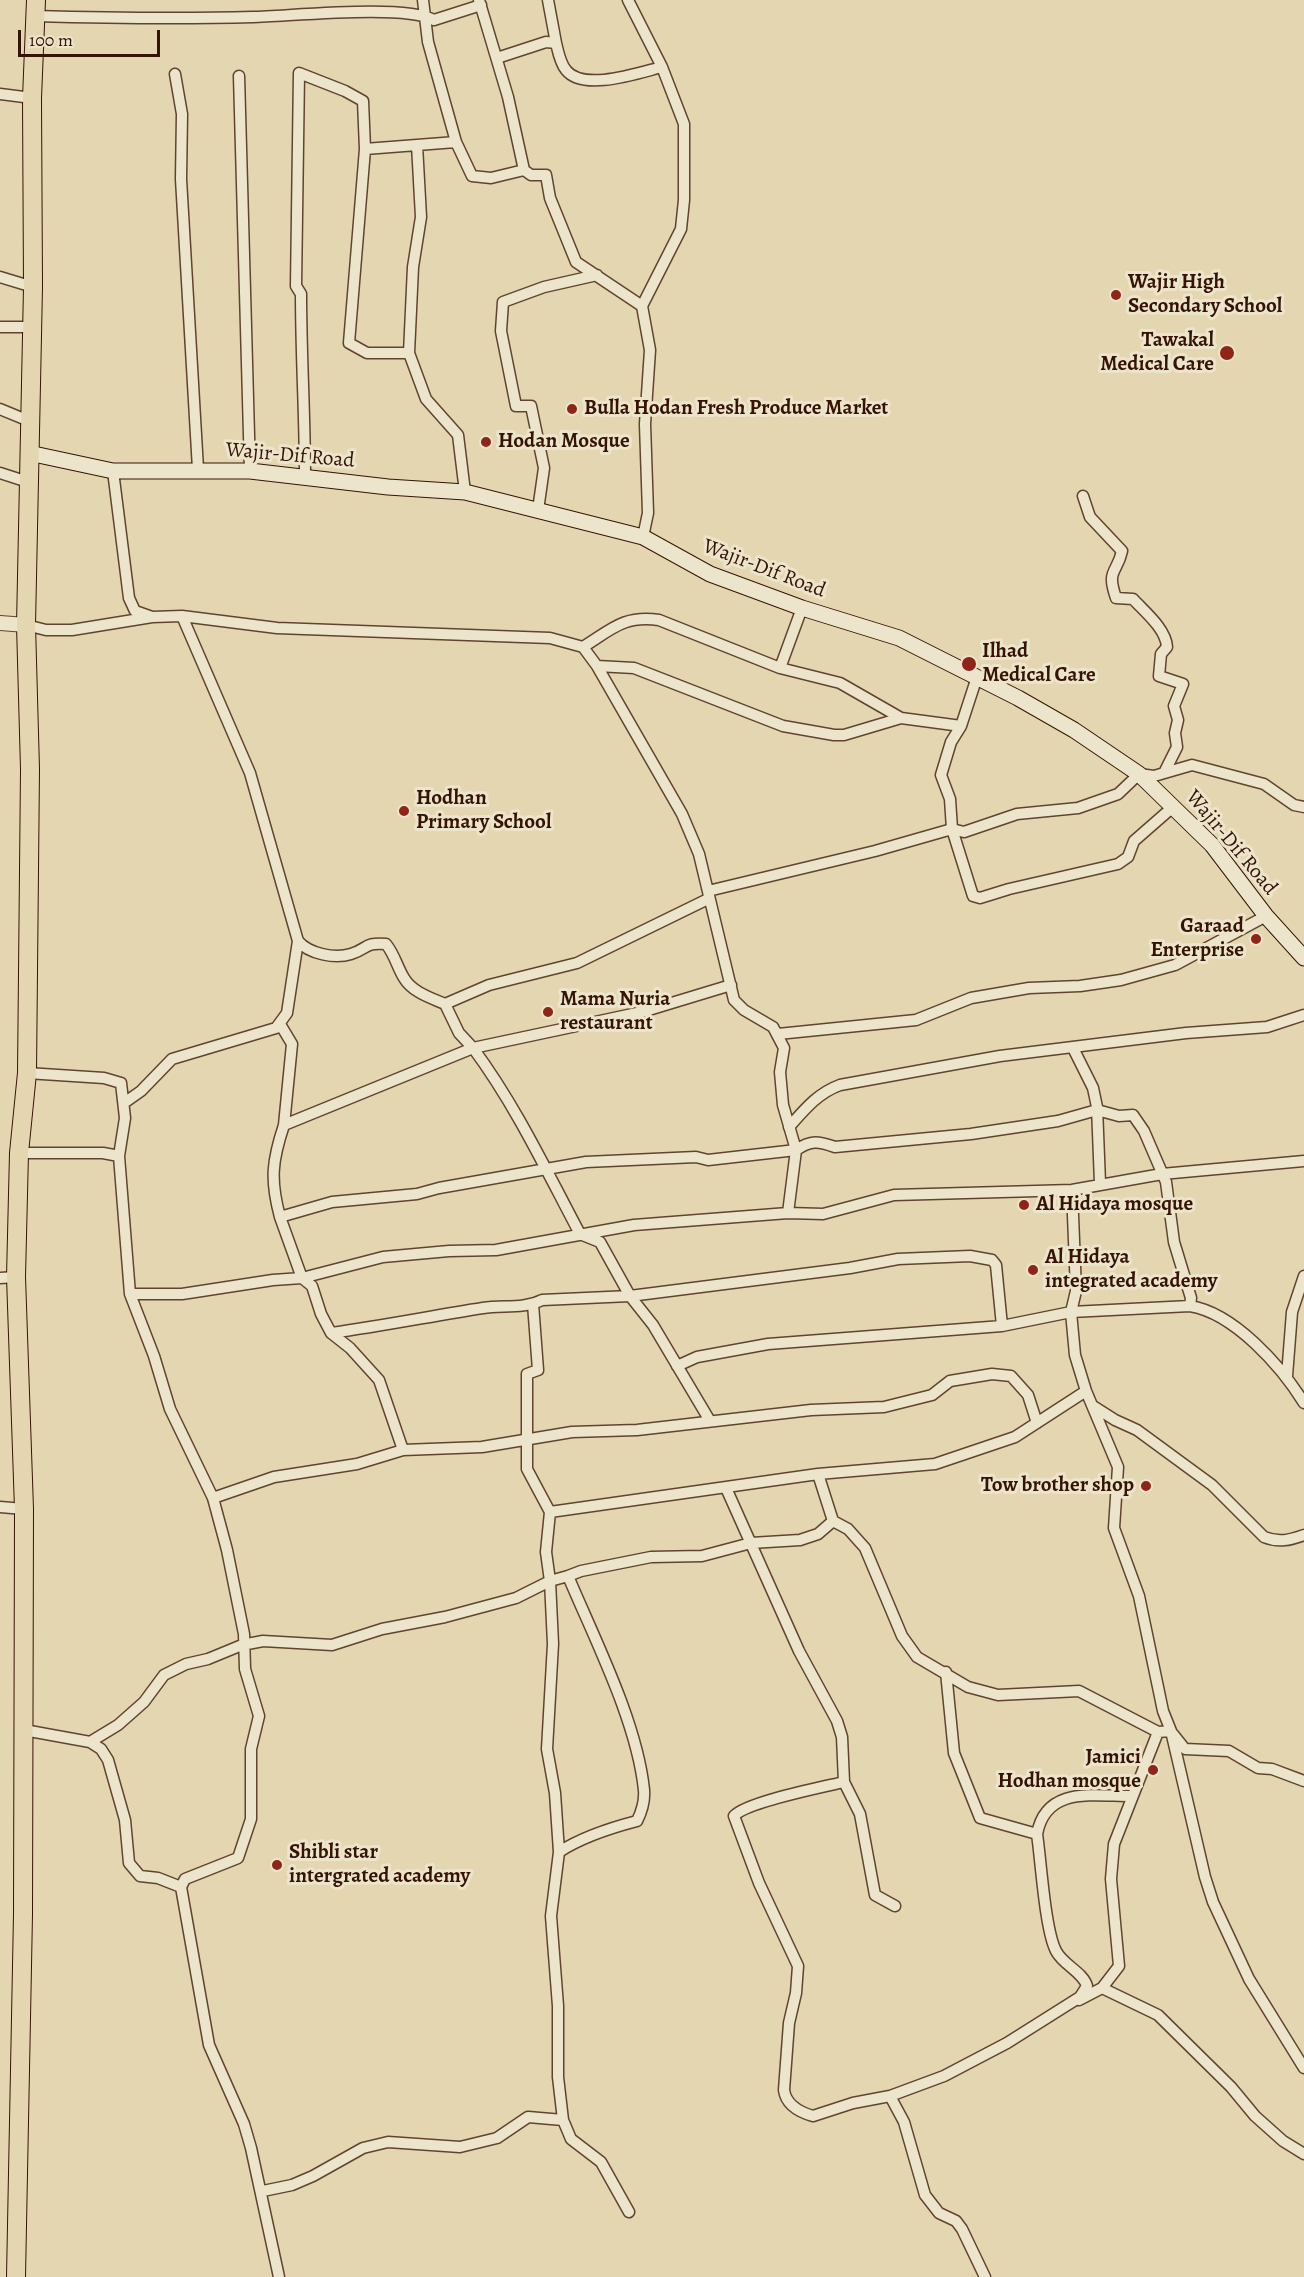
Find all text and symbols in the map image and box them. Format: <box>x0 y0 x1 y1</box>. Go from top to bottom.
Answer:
scale bar <box>21 18 164 56</box>
text: 100 m <box>29 28 73 52</box>
place label: Wajir High Secondary School <box>1128 270 1282 320</box>
marker: Wajir High Secondary School <box>1109 288 1123 302</box>
place label: Tawakal Medical Care <box>1100 328 1214 378</box>
marker: Tawakal Medical Care <box>1218 344 1236 362</box>
place label: Bulla Hodan Fresh Produce Market <box>584 396 888 422</box>
marker: Bulla Hodan Fresh Produce Market <box>565 402 579 416</box>
place label: Hodan Mosque <box>498 429 630 455</box>
marker: Hodan Mosque <box>479 435 493 449</box>
street label: Wajir-Dif Road <box>224 438 356 474</box>
street label: Wajir-Dif Road <box>699 534 829 604</box>
place label: Ilhad Medical Care <box>982 639 1096 689</box>
marker: Ilhad Medical Care <box>960 655 978 673</box>
street label: Wajir-Dif Road <box>1180 785 1282 901</box>
place label: Hodhan Primary School <box>416 786 551 836</box>
marker: Hodhan Primary School <box>397 804 411 818</box>
place label: Garaad Enterprise <box>1151 914 1244 964</box>
marker: Garaad Enterprise <box>1249 932 1263 946</box>
place label: Mama Nuria restaurant <box>560 987 670 1037</box>
marker: Mama Nuria restaurant <box>541 1005 555 1019</box>
place label: Al Hidaya mosque <box>1036 1192 1193 1218</box>
marker: Al Hidaya mosque <box>1017 1198 1031 1212</box>
place label: Al Hidaya integrated academy <box>1045 1245 1217 1295</box>
marker: Al Hidaya integrated academy <box>1026 1263 1040 1277</box>
place label: Tow brother shop <box>981 1473 1134 1499</box>
marker: Tow brother shop <box>1139 1479 1153 1493</box>
place label: Jamici Hodhan mosque <box>998 1745 1141 1795</box>
marker: Jamici Hodhan mosque <box>1146 1763 1160 1777</box>
place label: Shibli star intergrated academy <box>289 1840 470 1890</box>
marker: Shibli star intergrated academy <box>270 1858 284 1872</box>

